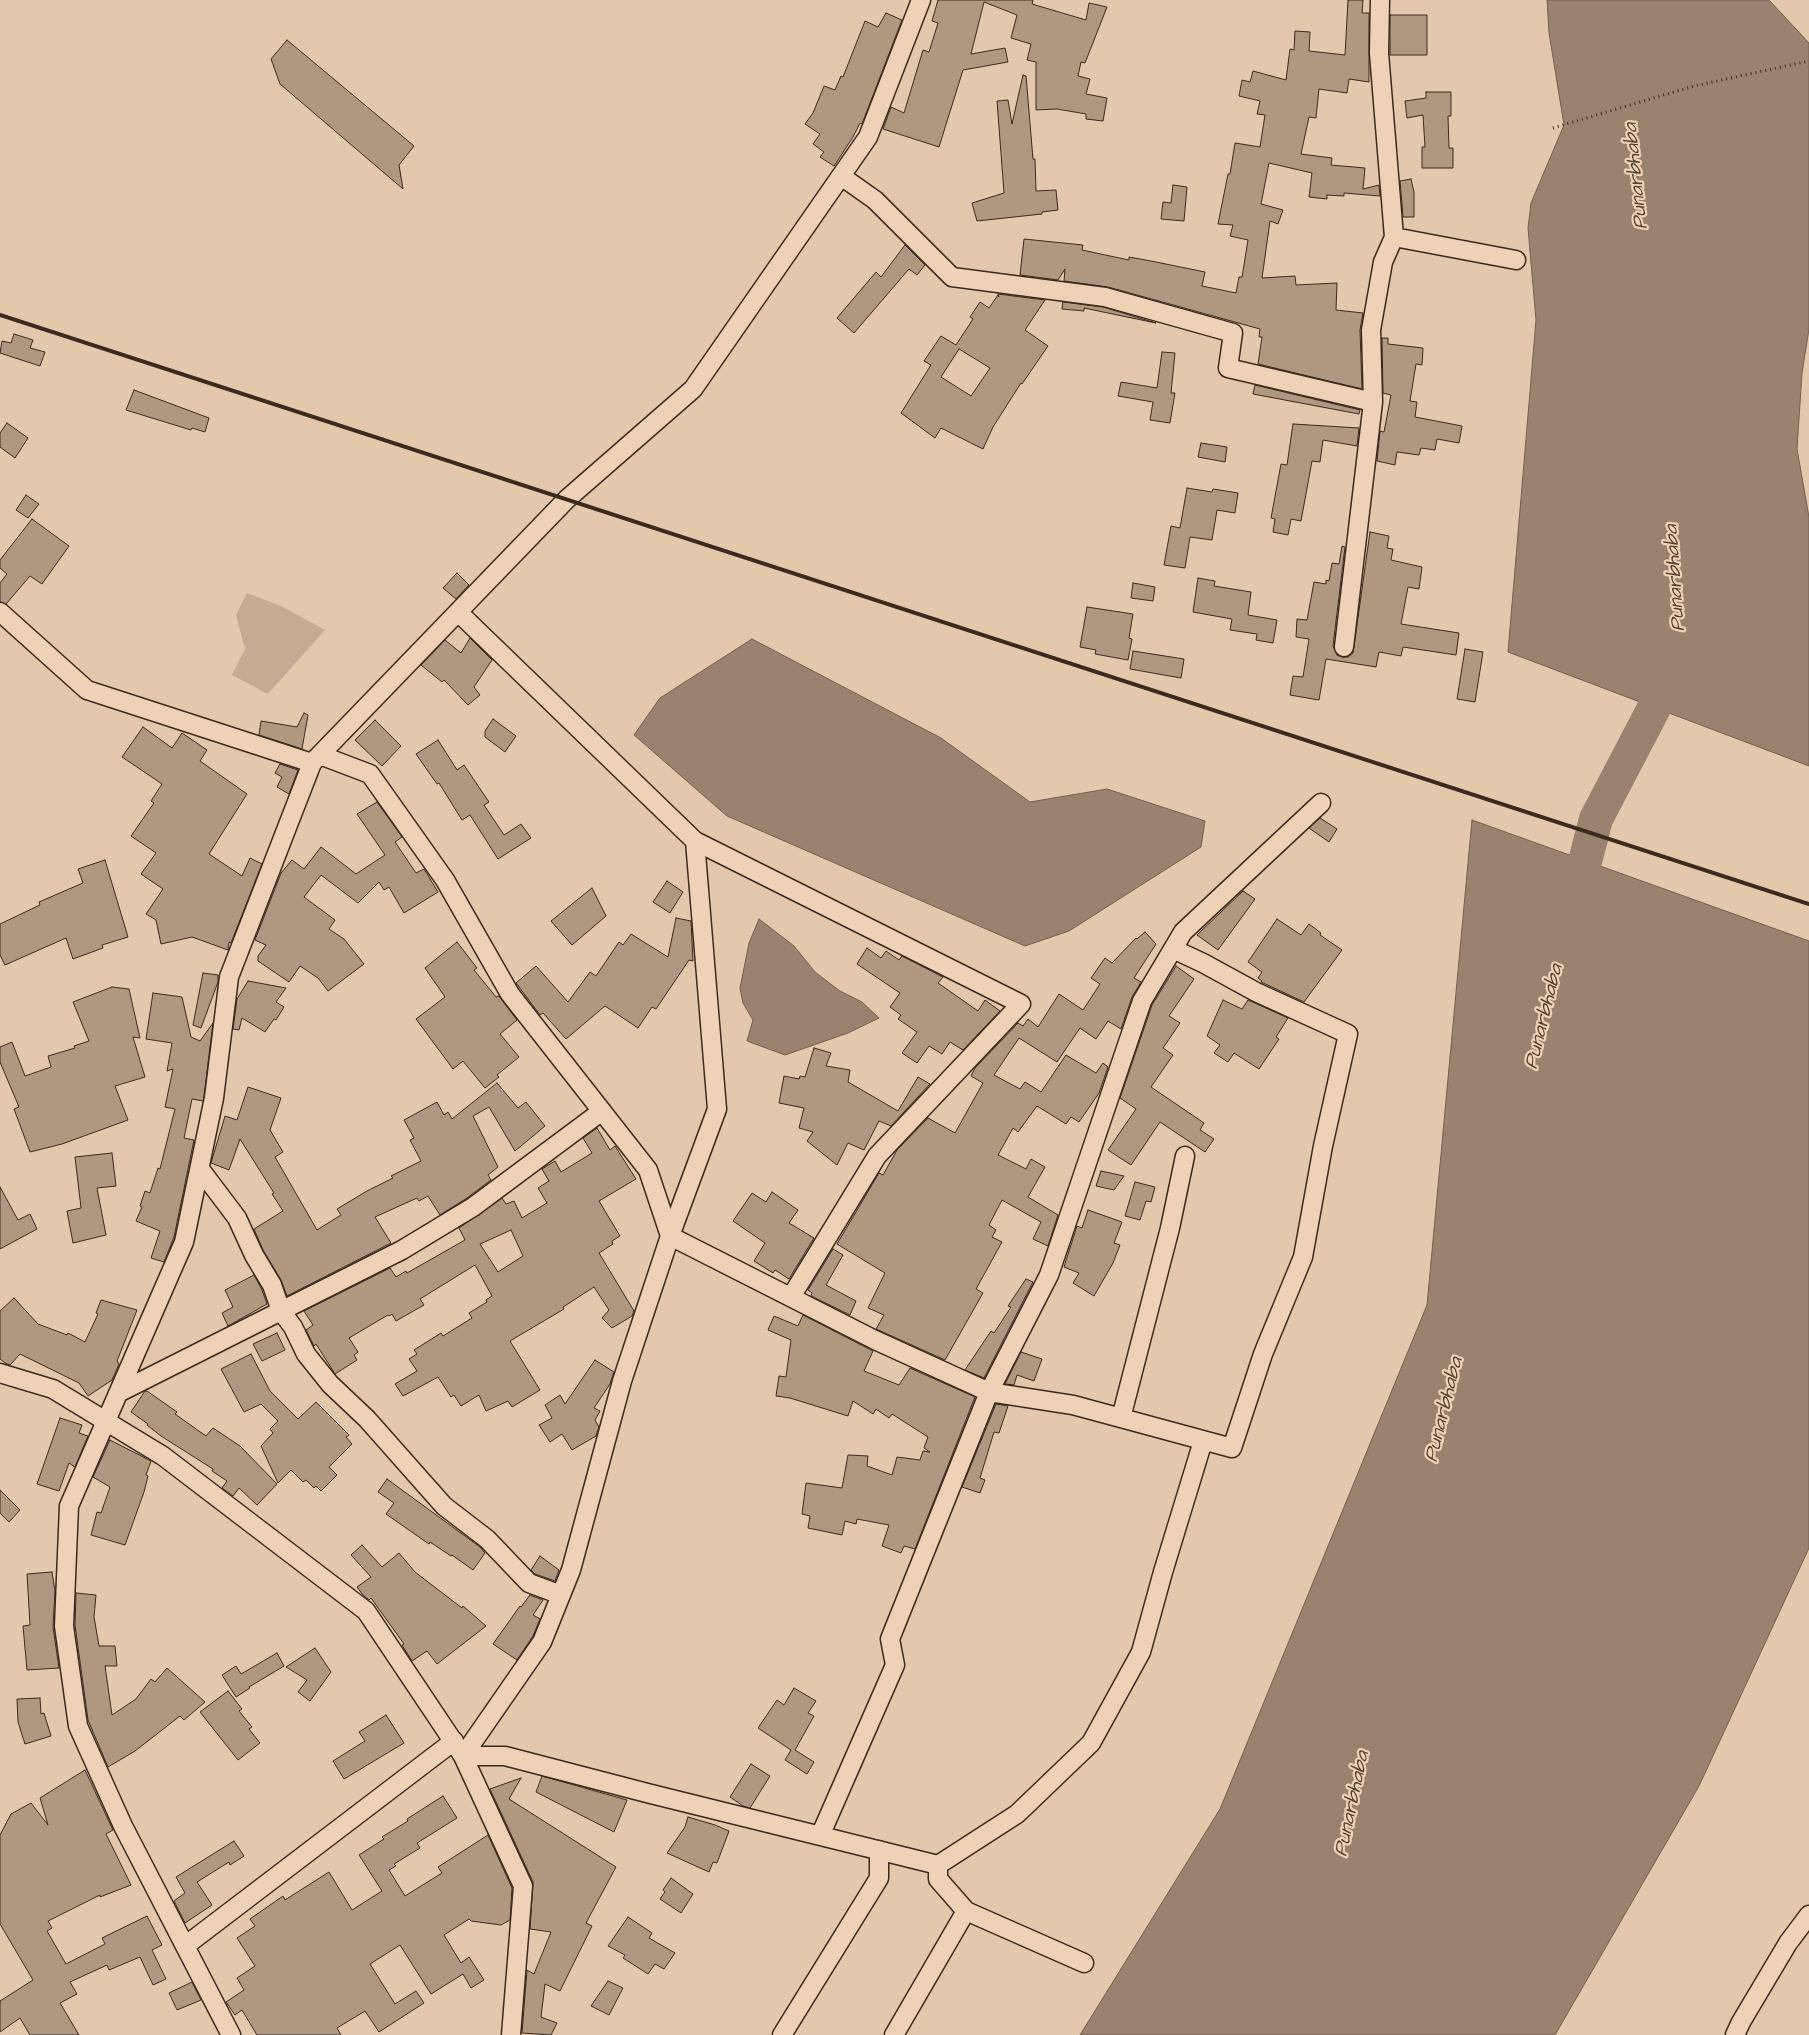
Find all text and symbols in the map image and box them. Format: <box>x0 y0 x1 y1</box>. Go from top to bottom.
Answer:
water label: Punarbhaba <box>1619 122 1655 230</box>
water label: Punarbhaba <box>1660 524 1692 632</box>
water label: Punarbhaba <box>1520 962 1570 1072</box>
water label: Punarbhaba <box>1420 1355 1470 1465</box>
water label: Punarbhaba <box>1330 1749 1376 1859</box>

